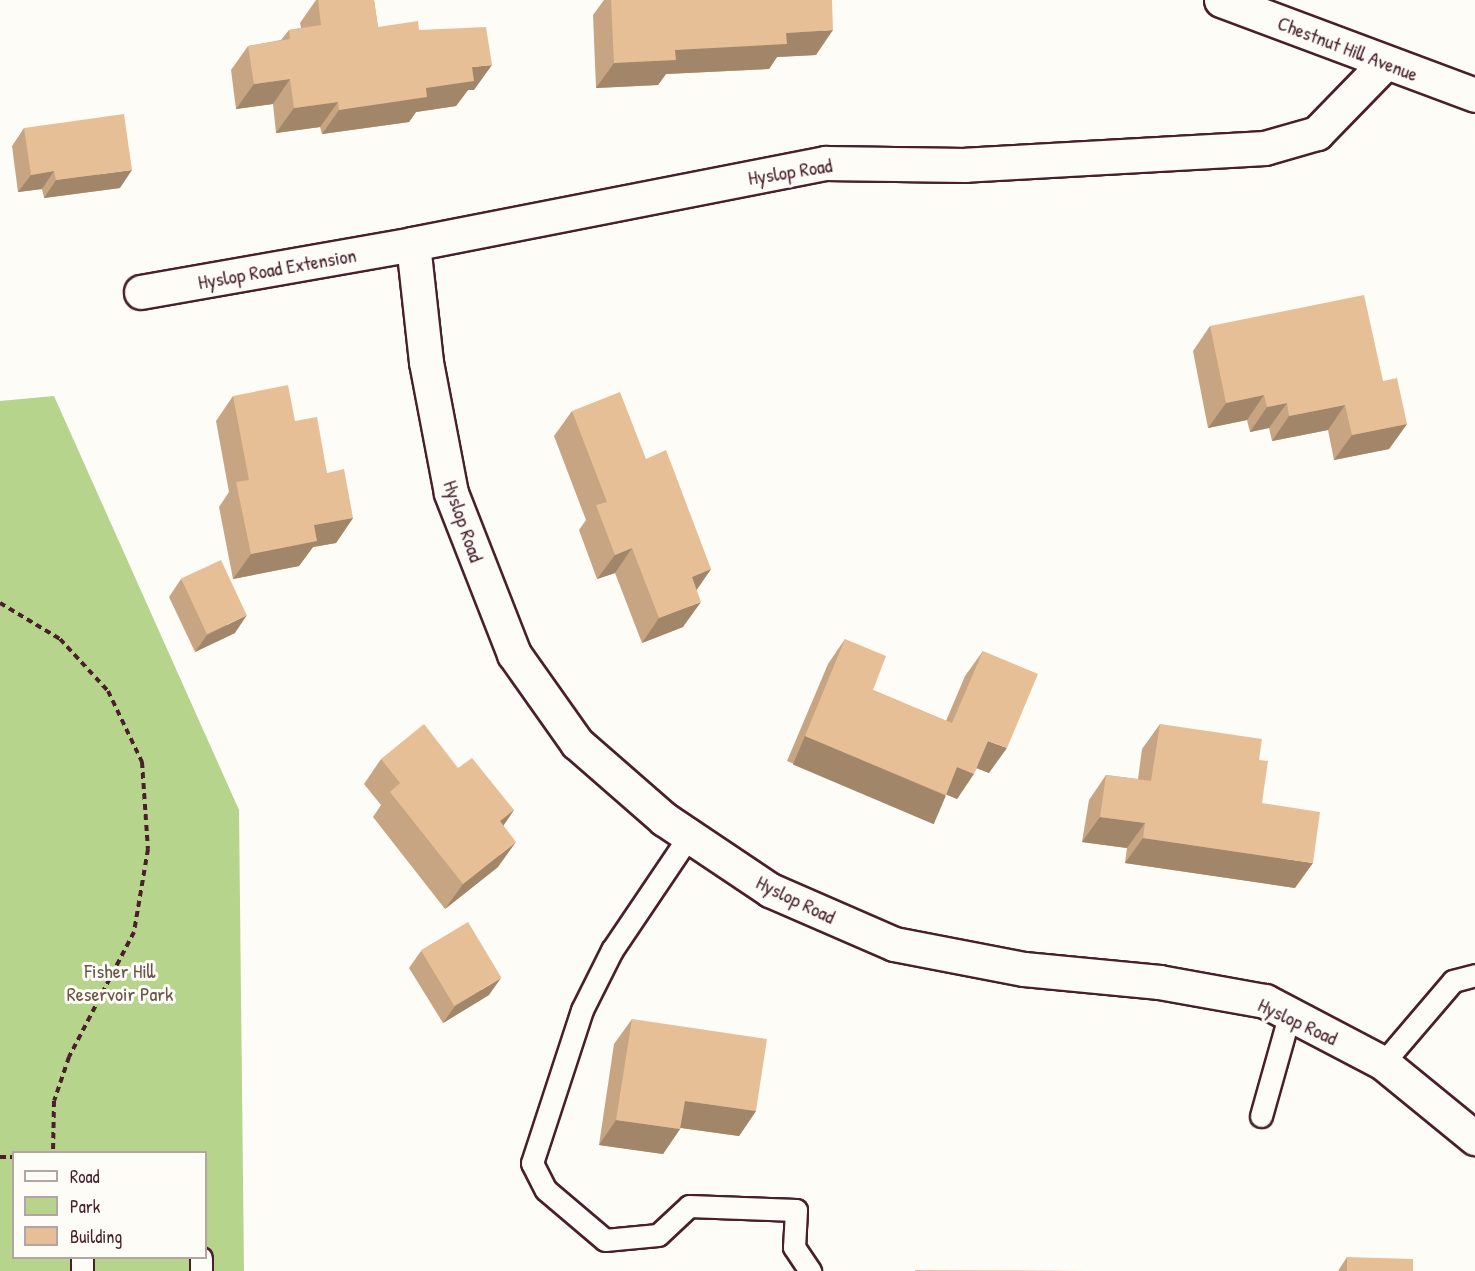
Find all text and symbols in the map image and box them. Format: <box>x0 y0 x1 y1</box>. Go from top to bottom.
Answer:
street label: Chestnut Hill Avenue <box>1275 10 1421 86</box>
street label: Hyslop Road <box>746 153 834 189</box>
street label: Hyslop Road Extension <box>196 242 358 294</box>
street label: Hyslop Road <box>439 477 489 565</box>
street label: Hyslop Road <box>753 870 839 928</box>
park label: Fisher Hill Reservoir Park <box>67 958 173 1005</box>
street label: Hyslop Road <box>1254 992 1342 1050</box>
legend <box>12 1151 207 1259</box>
text: Road <box>70 1164 100 1189</box>
text: Park <box>70 1194 100 1219</box>
text: Building <box>70 1224 122 1249</box>

